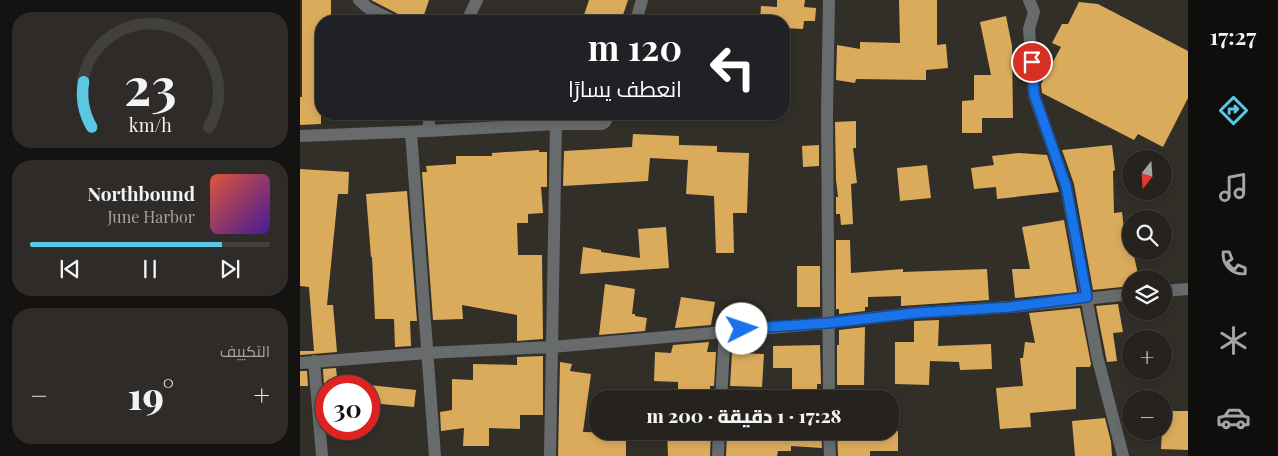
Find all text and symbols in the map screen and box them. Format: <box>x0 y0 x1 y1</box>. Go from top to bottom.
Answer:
text: 17:27 <box>1210 21 1256 51</box>
text: 120 m <box>588 23 682 70</box>
icon: left <box>700 35 765 100</box>
pin <box>1011 41 1053 83</box>
icon: arrive <box>1018 48 1046 76</box>
text: 23 <box>124 50 176 119</box>
text: انعطف يسارًا <box>568 73 682 103</box>
icon: directions <box>1216 93 1251 128</box>
text: km/h <box>129 113 172 136</box>
north arrow <box>1122 150 1172 200</box>
map controls <box>1122 150 1172 440</box>
icon: music <box>1216 170 1251 205</box>
text: Northbound <box>87 180 195 206</box>
text: June Harbor <box>107 206 195 227</box>
button: search <box>1122 210 1172 260</box>
icon: phone <box>1216 246 1251 281</box>
icon: previous <box>56 255 84 283</box>
icon: pause <box>136 255 164 283</box>
icon: next <box>216 255 244 283</box>
button: layers <box>1122 270 1172 320</box>
position arrow <box>715 302 767 354</box>
icon: climate <box>1216 323 1251 358</box>
button: + <box>1122 330 1172 380</box>
text: التكييف <box>220 340 270 361</box>
text: 19° <box>128 369 174 420</box>
speed limit sign: 30 <box>315 375 380 440</box>
text: − <box>30 376 48 413</box>
text: + <box>254 376 270 413</box>
button: − <box>1122 390 1172 440</box>
icon: car <box>1216 400 1251 435</box>
text: 17:28 · 1 دقيقة · 200 m <box>646 402 842 428</box>

